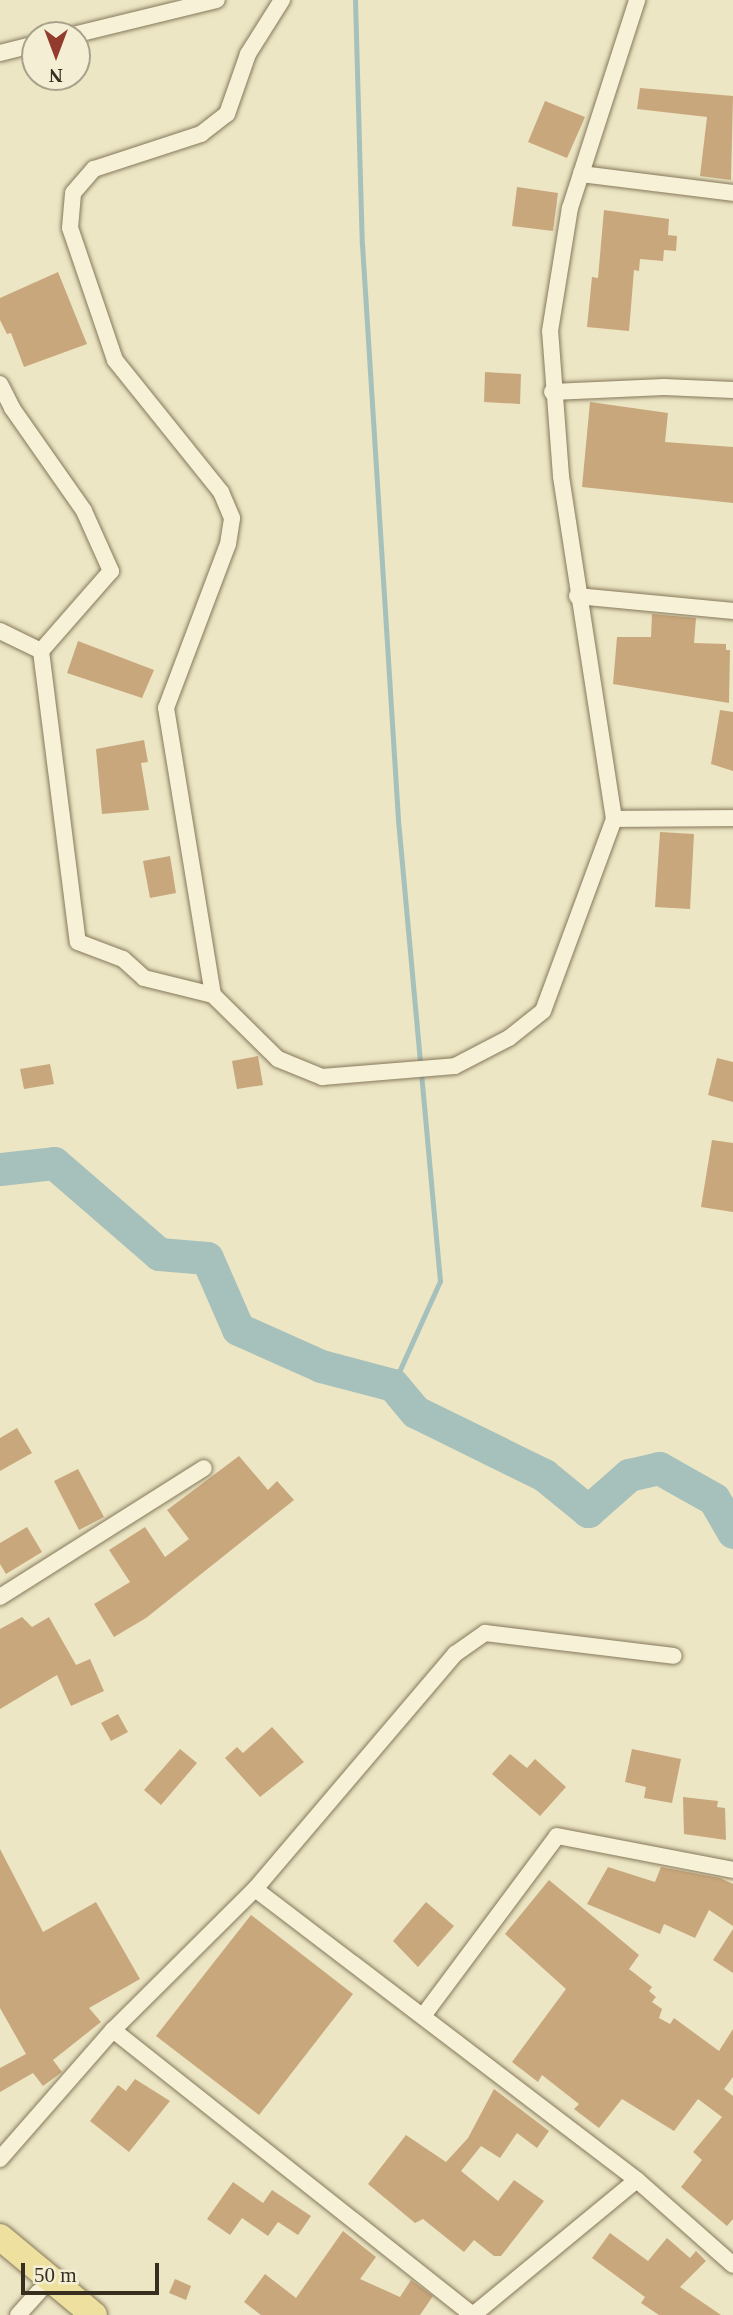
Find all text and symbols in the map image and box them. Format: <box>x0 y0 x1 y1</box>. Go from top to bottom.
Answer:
north arrow <box>21 21 91 91</box>
text: N <box>49 65 63 86</box>
scale bar <box>24 2248 163 2292</box>
text: 50 m <box>34 2263 77 2287</box>

